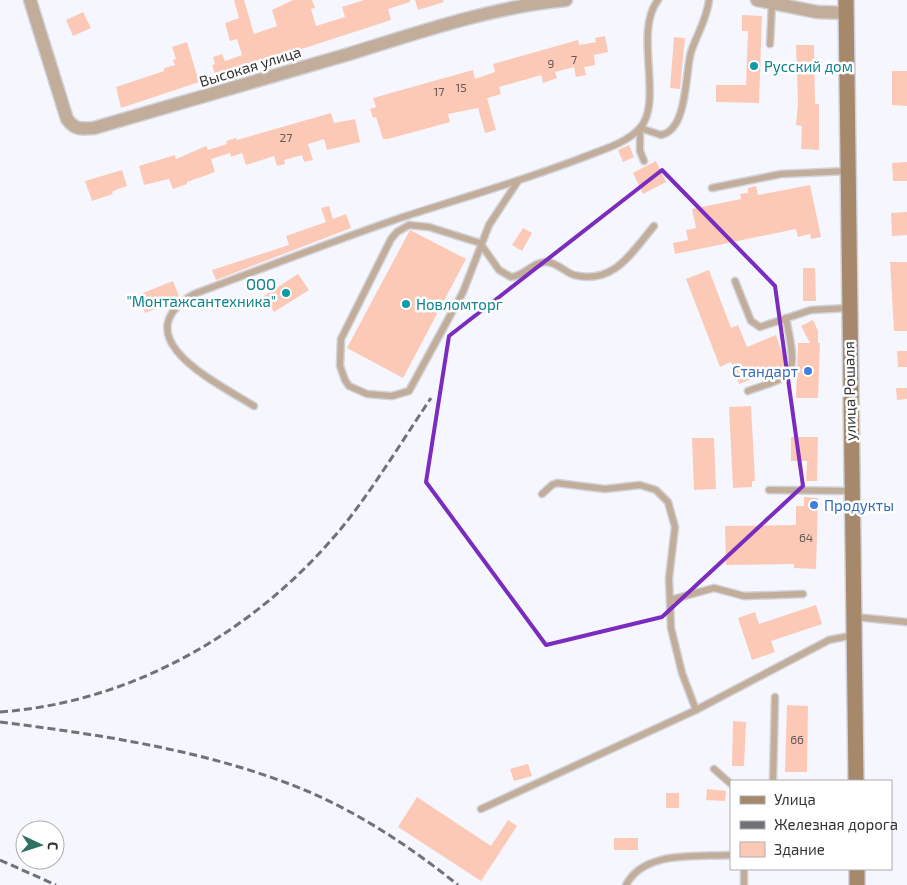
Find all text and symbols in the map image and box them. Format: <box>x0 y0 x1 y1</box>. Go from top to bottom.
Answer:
street label: Высокая улица <box>197 42 303 91</box>
house number: 7 <box>571 52 577 66</box>
house number: 9 <box>548 56 555 70</box>
place label: Русский дом <box>764 57 853 76</box>
marker: Русский дом <box>748 60 760 72</box>
house number: 15 <box>455 80 467 94</box>
house number: 17 <box>434 84 444 98</box>
house number: 27 <box>280 130 292 144</box>
place label: ООО "Монтажсантехника" <box>126 275 276 310</box>
marker: ООО "Монтажсантехника" <box>280 287 292 299</box>
place label: Новломторг <box>416 295 503 313</box>
marker: Новломторг <box>400 298 412 310</box>
street label: улица Рошаля <box>839 341 860 441</box>
place label: Стандарт <box>732 362 798 380</box>
marker: Стандарт <box>802 365 814 377</box>
place label: Продукты <box>824 496 894 515</box>
marker: Продукты <box>808 499 820 511</box>
house number: 64 <box>799 530 813 544</box>
house number: 66 <box>790 732 804 746</box>
legend <box>730 780 892 870</box>
text: Улица <box>774 790 816 808</box>
text: Железная дорога <box>774 815 898 833</box>
north arrow <box>15 820 65 870</box>
text: Здание <box>774 840 825 858</box>
text: С <box>45 841 62 851</box>

